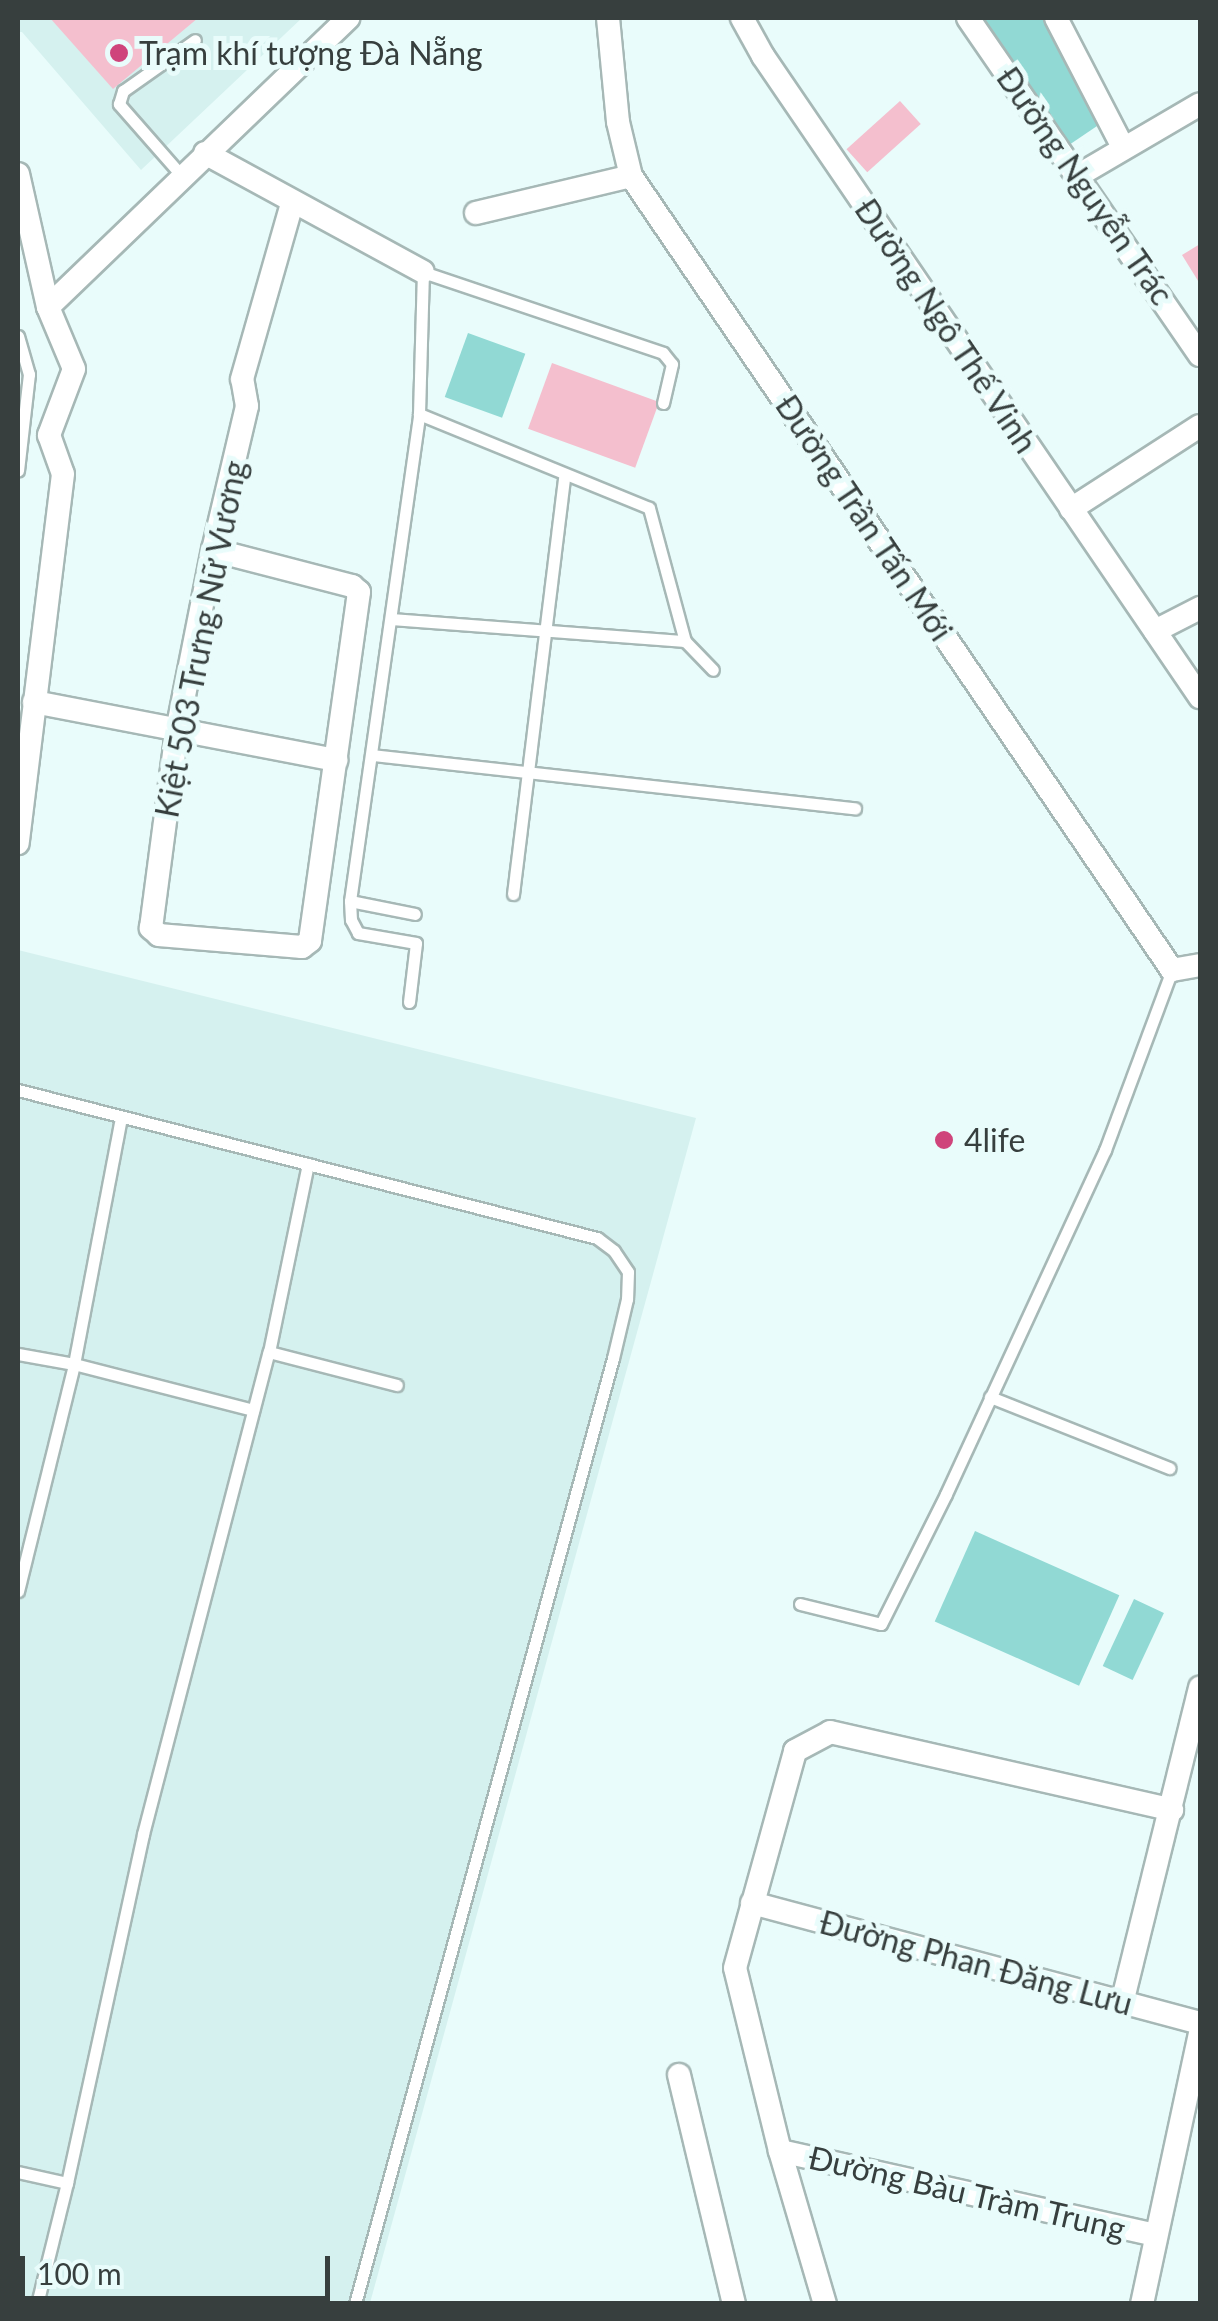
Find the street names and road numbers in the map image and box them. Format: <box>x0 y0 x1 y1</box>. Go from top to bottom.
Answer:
street label: Đường Nguyễn Trác <box>988 59 1182 313</box>
street label: Đường Ngô Thế Vinh <box>846 191 1046 461</box>
street label: Đường Trần Tấn Mới <box>767 387 961 649</box>
street label: Kiệt 503 Trưng Nữ Vương <box>147 456 255 822</box>
street label: Đường Phan Đăng Lưu <box>815 1903 1137 2023</box>
street label: Đường Bàu Tràm Trung <box>804 2138 1130 2248</box>

